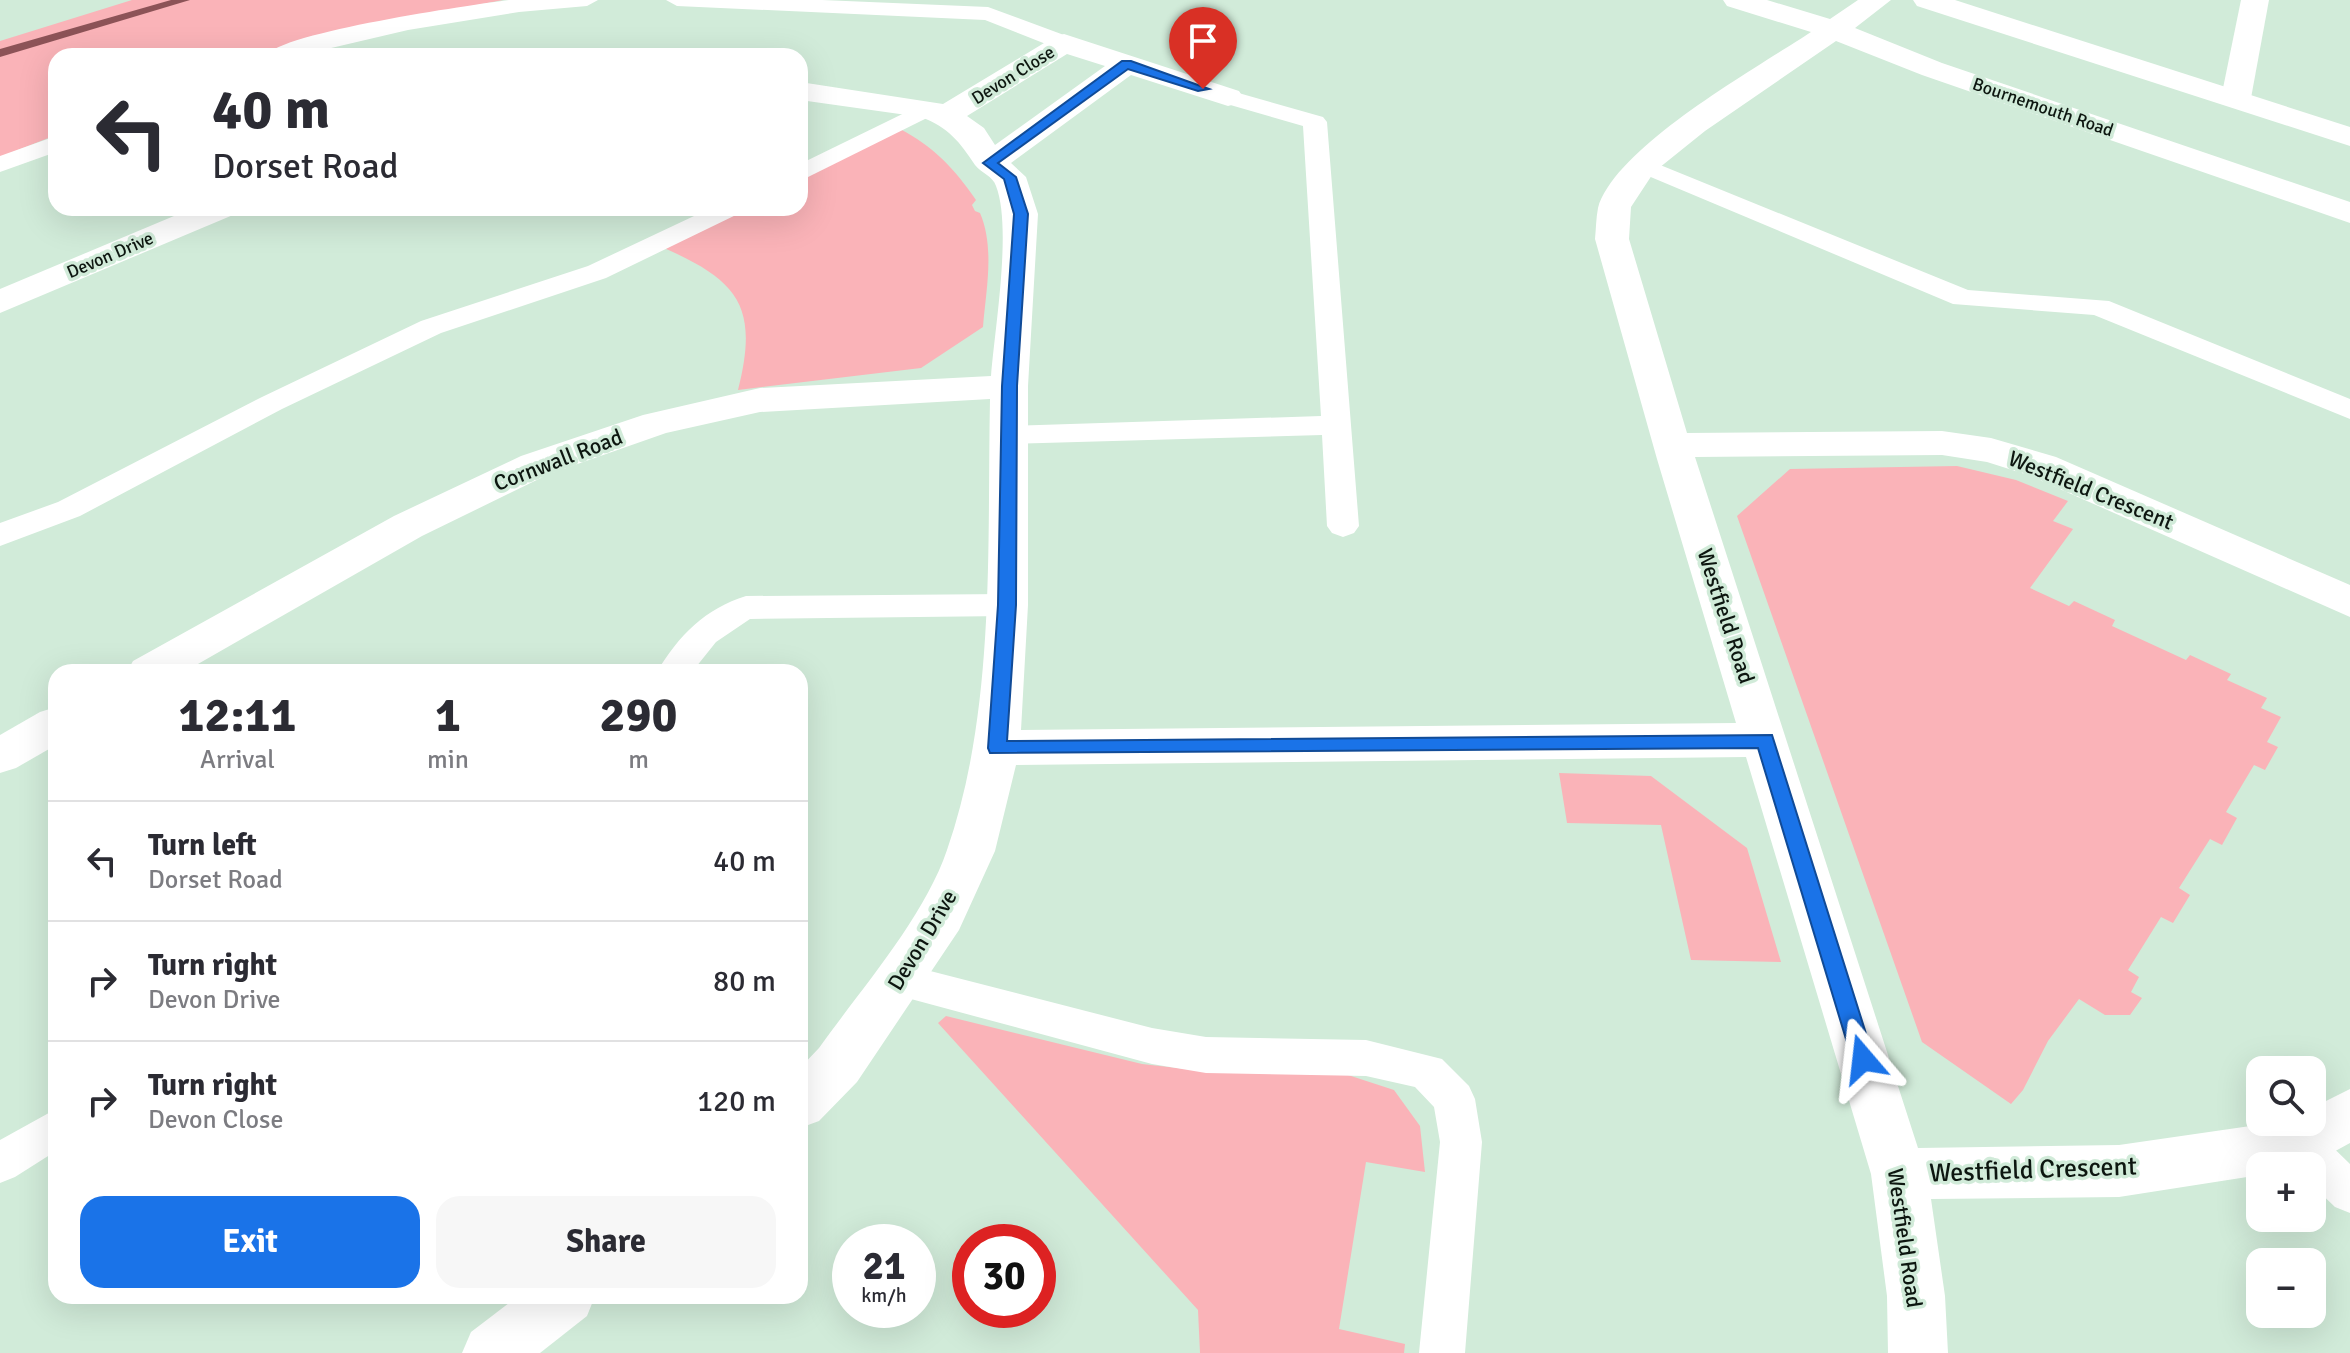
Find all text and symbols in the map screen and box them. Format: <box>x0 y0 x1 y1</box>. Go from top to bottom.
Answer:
pin <box>1169 7 1237 89</box>
icon: arrive <box>1181 19 1225 63</box>
street label: Devon Close <box>967 41 1059 109</box>
street label: Bournemouth Road <box>1970 73 2116 141</box>
text: 40 m <box>212 75 330 144</box>
icon: left <box>80 80 184 184</box>
text: Dorset Road <box>212 144 399 189</box>
street label: Devon Drive <box>63 227 157 283</box>
street label: Cornwall Road <box>490 423 626 497</box>
street label: Westfield Crescent <box>2004 445 2178 536</box>
street label: Westfield Road <box>1691 545 1761 687</box>
text: 12:11 <box>179 686 296 745</box>
text: 1 <box>435 686 461 745</box>
text: 290 <box>600 686 677 745</box>
text: Arrival <box>200 744 275 776</box>
text: min <box>427 744 469 776</box>
text: m <box>628 744 649 776</box>
text: Turn left <box>148 827 257 864</box>
icon: left <box>80 839 124 883</box>
text: 40 m <box>713 843 776 880</box>
text: Dorset Road <box>148 864 283 896</box>
street label: Devon Drive <box>882 885 962 995</box>
text: Turn right <box>148 947 277 984</box>
icon: right <box>80 959 124 1003</box>
text: 80 m <box>713 963 776 1000</box>
text: Devon Drive <box>148 984 281 1016</box>
position arrow <box>1821 1017 1905 1101</box>
map controls <box>2246 1056 2326 1328</box>
button: search <box>2246 1056 2326 1136</box>
text: Turn right <box>148 1067 277 1104</box>
icon: right <box>80 1079 124 1123</box>
text: 120 m <box>697 1083 776 1120</box>
text: Devon Close <box>148 1104 283 1136</box>
street label: Westfield Crescent <box>1929 1150 2137 1190</box>
button: + <box>2246 1152 2326 1232</box>
street label: Westfield Road <box>1882 1167 1928 1309</box>
button: Exit <box>80 1196 420 1288</box>
button: Share <box>436 1196 776 1288</box>
speed limit sign: 30 <box>952 1224 1056 1328</box>
text: 21 <box>862 1241 906 1291</box>
button: − <box>2246 1248 2326 1328</box>
text: km/h <box>861 1283 907 1308</box>

